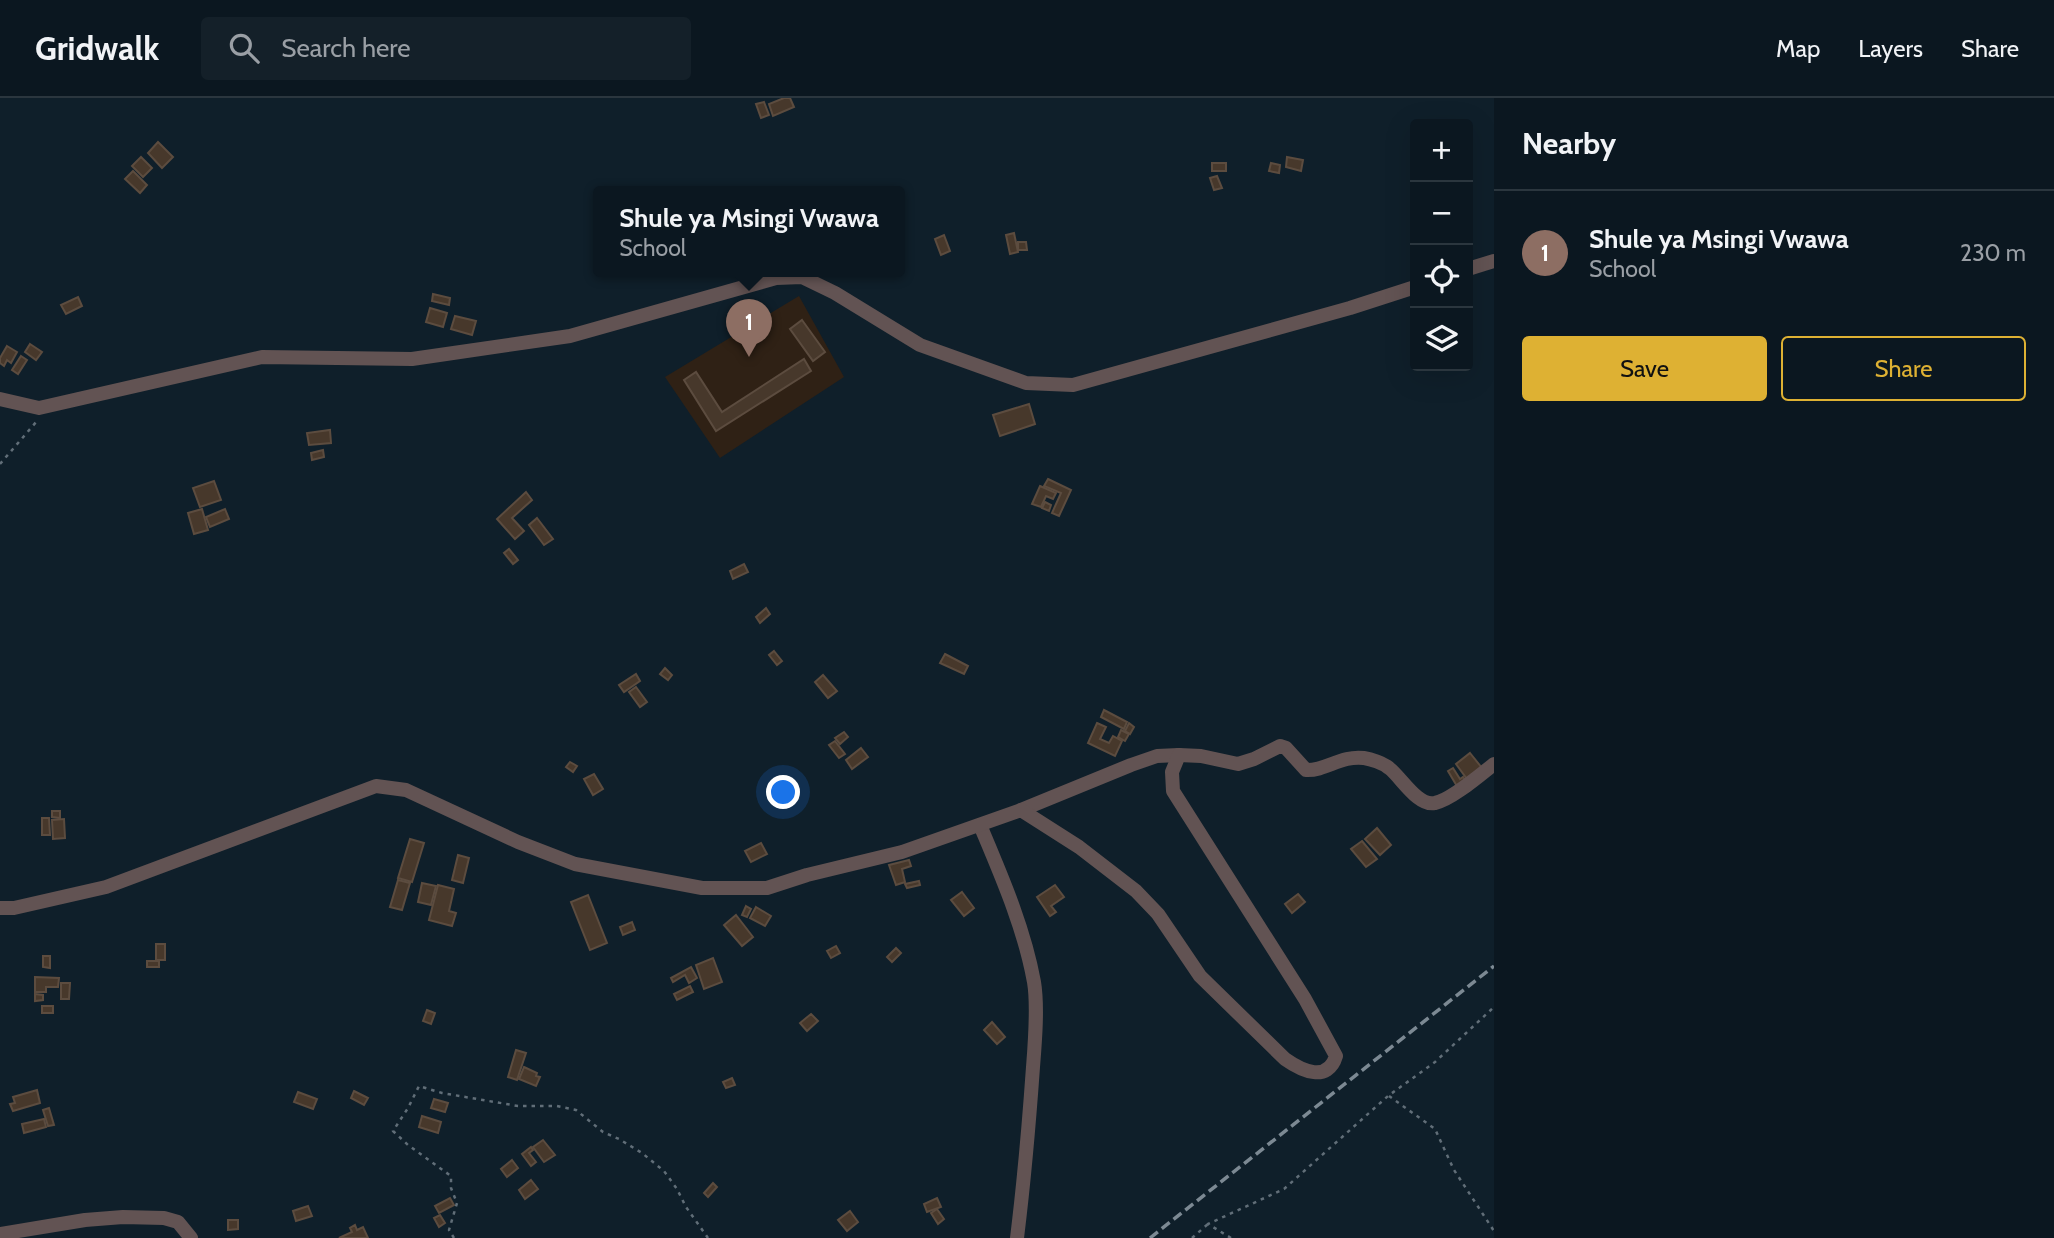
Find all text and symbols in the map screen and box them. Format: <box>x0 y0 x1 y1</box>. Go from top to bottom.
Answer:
search box <box>201 17 691 80</box>
text: Gridwalk <box>35 28 159 68</box>
icon: search <box>225 29 263 67</box>
text: Search here <box>281 32 410 64</box>
text: Map <box>1776 34 1820 63</box>
text: Layers <box>1858 34 1923 63</box>
text: Share <box>1961 34 2019 63</box>
map controls <box>1410 119 1473 371</box>
button: + <box>1410 119 1473 182</box>
text: Nearby <box>1522 125 1616 162</box>
button: − <box>1410 182 1473 245</box>
popup <box>593 186 905 277</box>
text: Shule ya Msingi Vwawa <box>619 202 879 234</box>
text: Shule ya Msingi Vwawa <box>1589 223 1849 255</box>
text: School <box>619 234 686 262</box>
text: 1 <box>1541 239 1549 267</box>
text: 230 m <box>1960 239 2026 267</box>
button: locate <box>1410 245 1473 308</box>
text: School <box>1589 255 1656 283</box>
pin: 1 <box>726 299 772 357</box>
button: layers <box>1410 308 1473 371</box>
button: Save <box>1522 336 1767 401</box>
button: Share <box>1781 336 2026 401</box>
your location <box>766 775 800 809</box>

